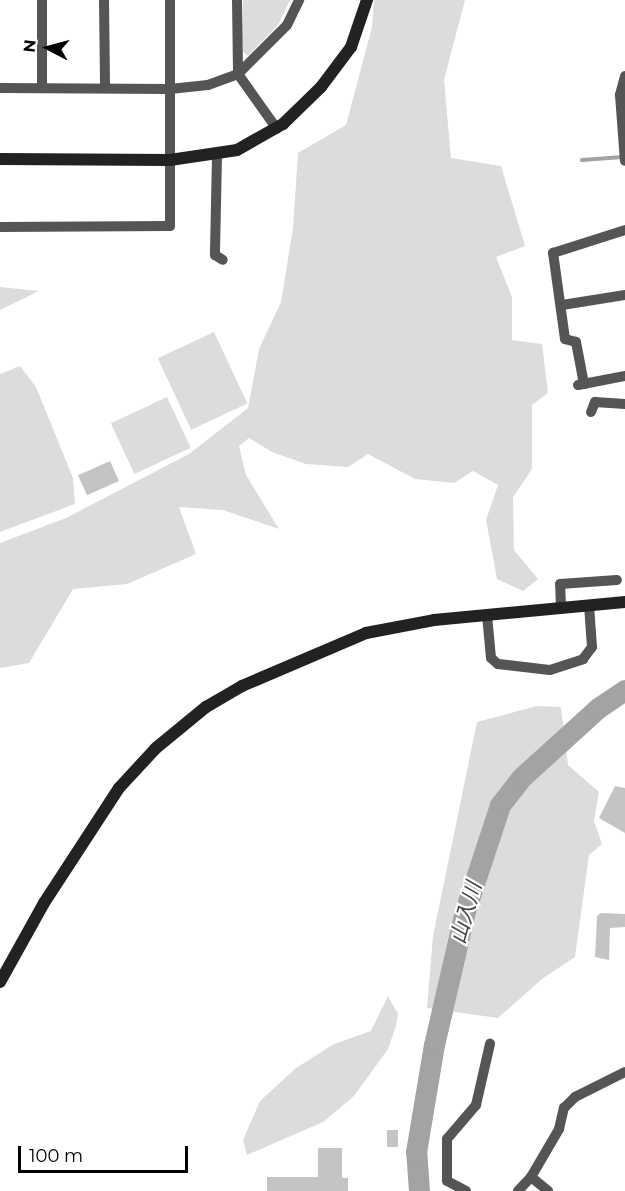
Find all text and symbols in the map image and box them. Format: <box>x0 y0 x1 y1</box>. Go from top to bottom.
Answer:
north arrow <box>18 18 78 78</box>
text: N <box>19 39 40 53</box>
water label: 山入川 <box>445 879 487 947</box>
scale bar <box>21 1134 190 1172</box>
text: 100 m <box>29 1145 83 1167</box>

